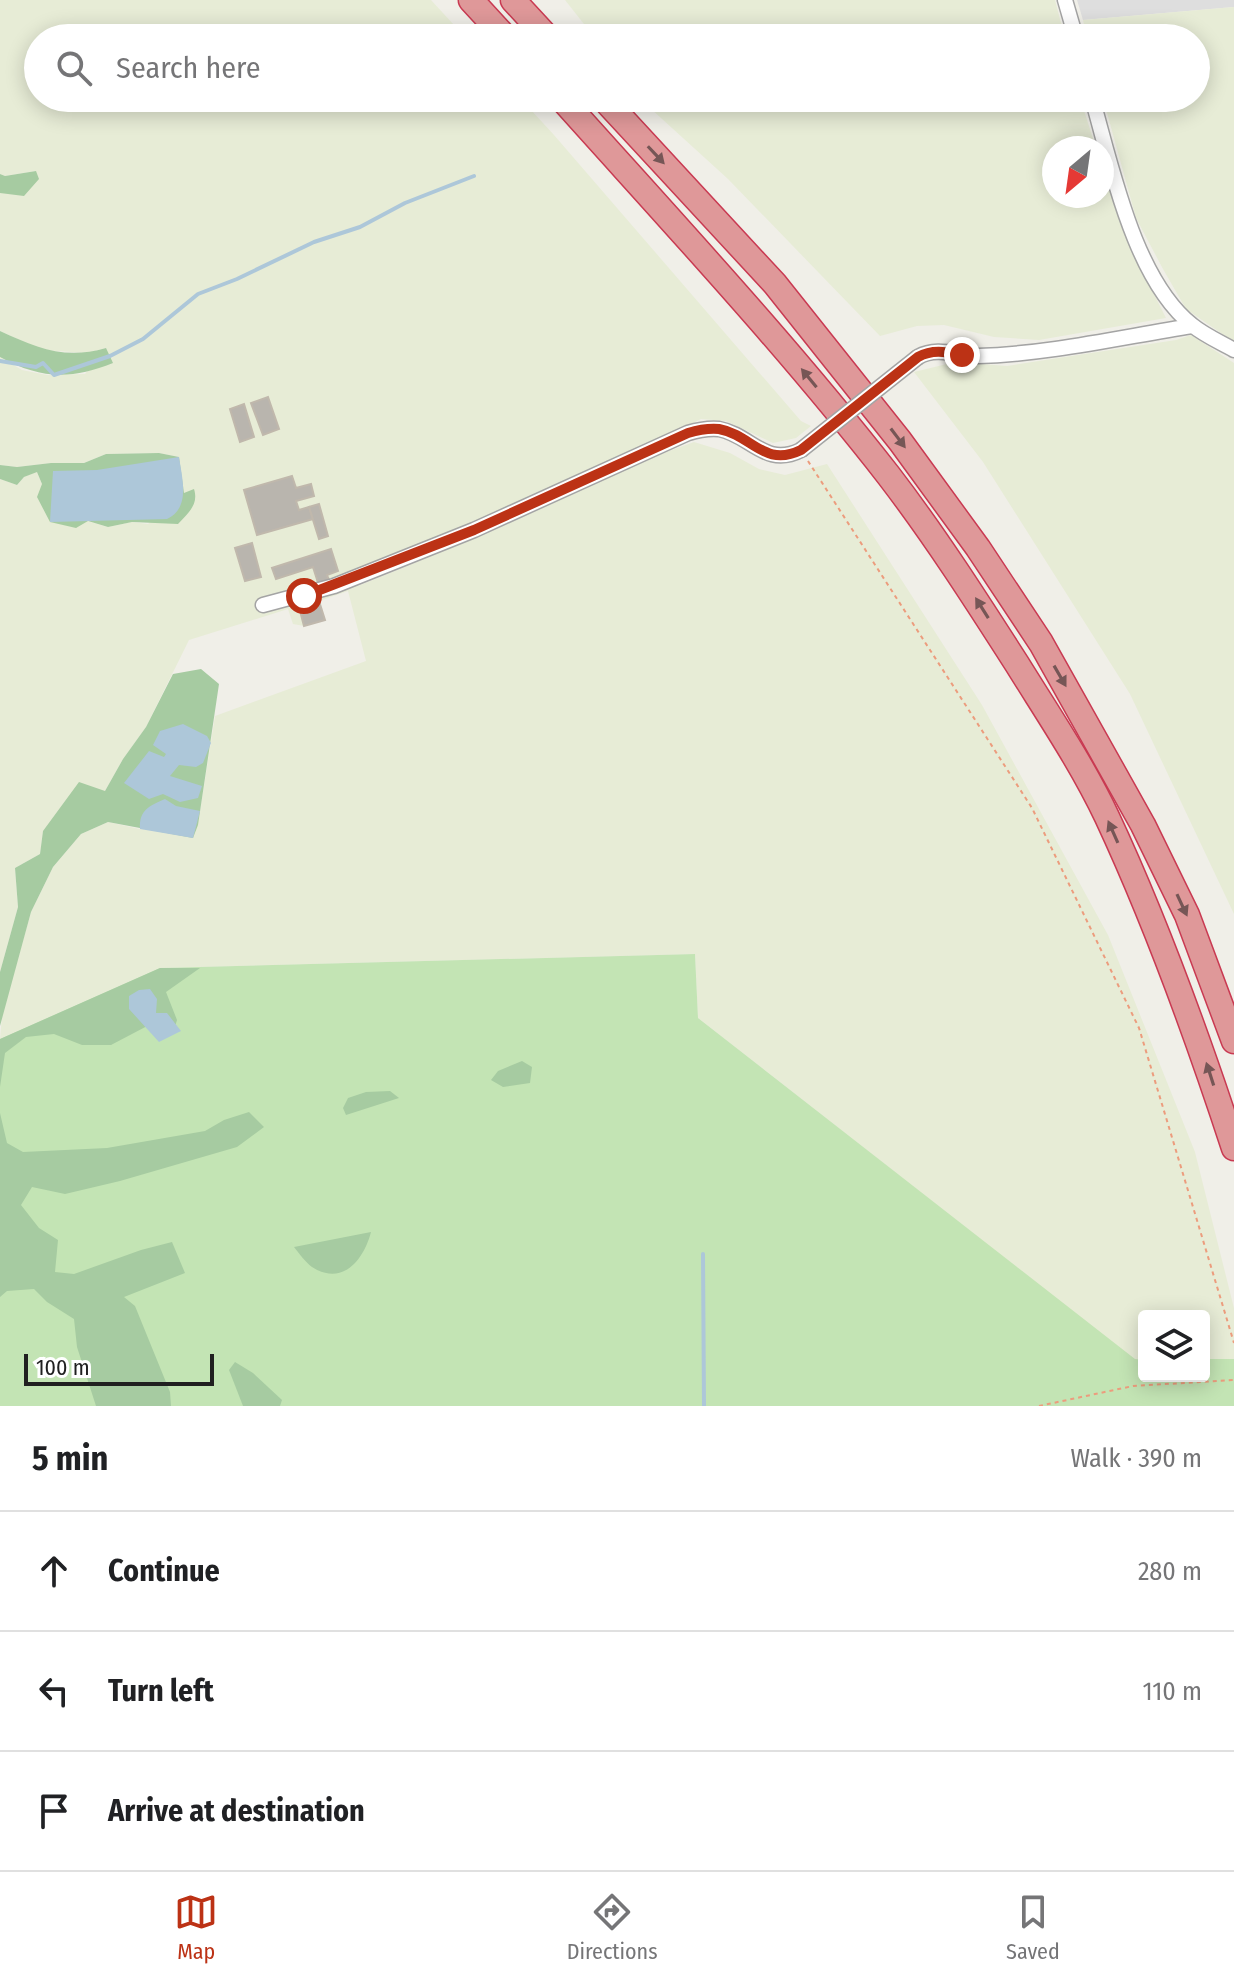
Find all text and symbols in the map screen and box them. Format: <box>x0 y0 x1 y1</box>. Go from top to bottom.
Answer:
search box <box>24 24 1210 112</box>
icon: search <box>52 46 96 90</box>
text: Search here <box>116 50 261 86</box>
north arrow <box>1042 136 1114 208</box>
one-way arrow <box>647 146 665 165</box>
route end <box>944 337 980 373</box>
one-way arrow <box>801 368 818 388</box>
one-way arrow <box>889 428 905 448</box>
route start <box>286 578 322 614</box>
one-way arrow <box>975 597 989 619</box>
one-way arrow <box>1053 665 1067 687</box>
one-way arrow <box>1107 820 1120 844</box>
one-way arrow <box>1175 894 1189 917</box>
one-way arrow <box>1203 1061 1215 1085</box>
map controls <box>1138 1310 1210 1382</box>
button: layers <box>1138 1310 1210 1382</box>
scale bar <box>24 1350 214 1386</box>
text: 100 m <box>36 1354 90 1381</box>
text: 5 min <box>32 1438 108 1479</box>
text: Walk · 390 m <box>1070 1443 1202 1474</box>
icon: ahead <box>32 1549 76 1593</box>
text: Continue <box>108 1553 220 1589</box>
text: 280 m <box>1138 1556 1202 1587</box>
icon: left <box>32 1669 76 1713</box>
text: Turn left <box>108 1673 214 1709</box>
text: 110 m <box>1142 1676 1202 1707</box>
icon: arrive <box>32 1789 76 1833</box>
text: Arrive at destination <box>108 1793 365 1829</box>
tab: Map <box>174 1890 218 1965</box>
tab: Directions <box>567 1890 658 1965</box>
tab: Saved <box>1006 1890 1060 1965</box>

